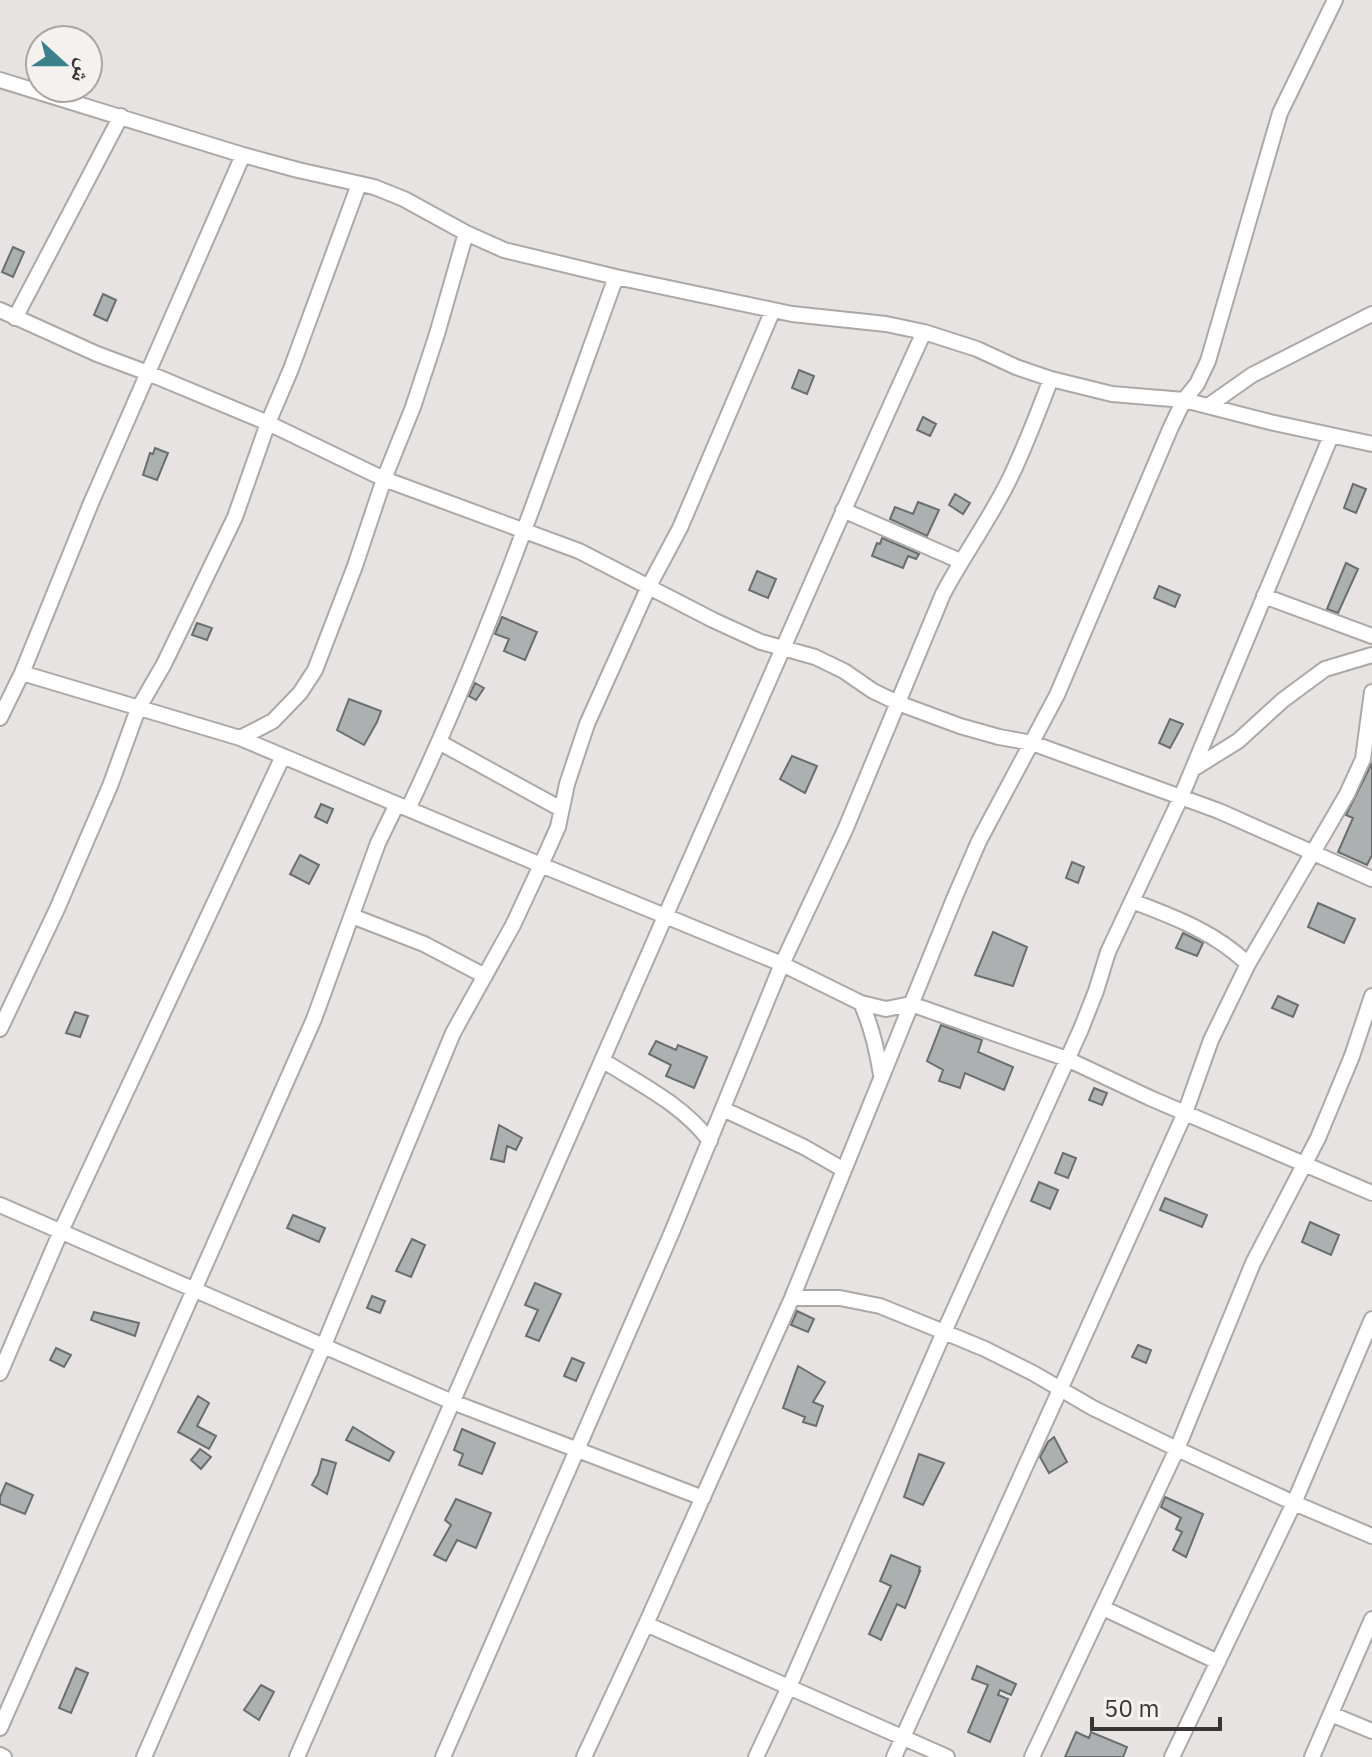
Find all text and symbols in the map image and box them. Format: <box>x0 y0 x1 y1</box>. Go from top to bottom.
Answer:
north arrow <box>24 24 104 104</box>
text: ش <box>65 55 101 87</box>
scale bar <box>1092 1681 1220 1731</box>
text: 50 m <box>1104 1692 1159 1724</box>

